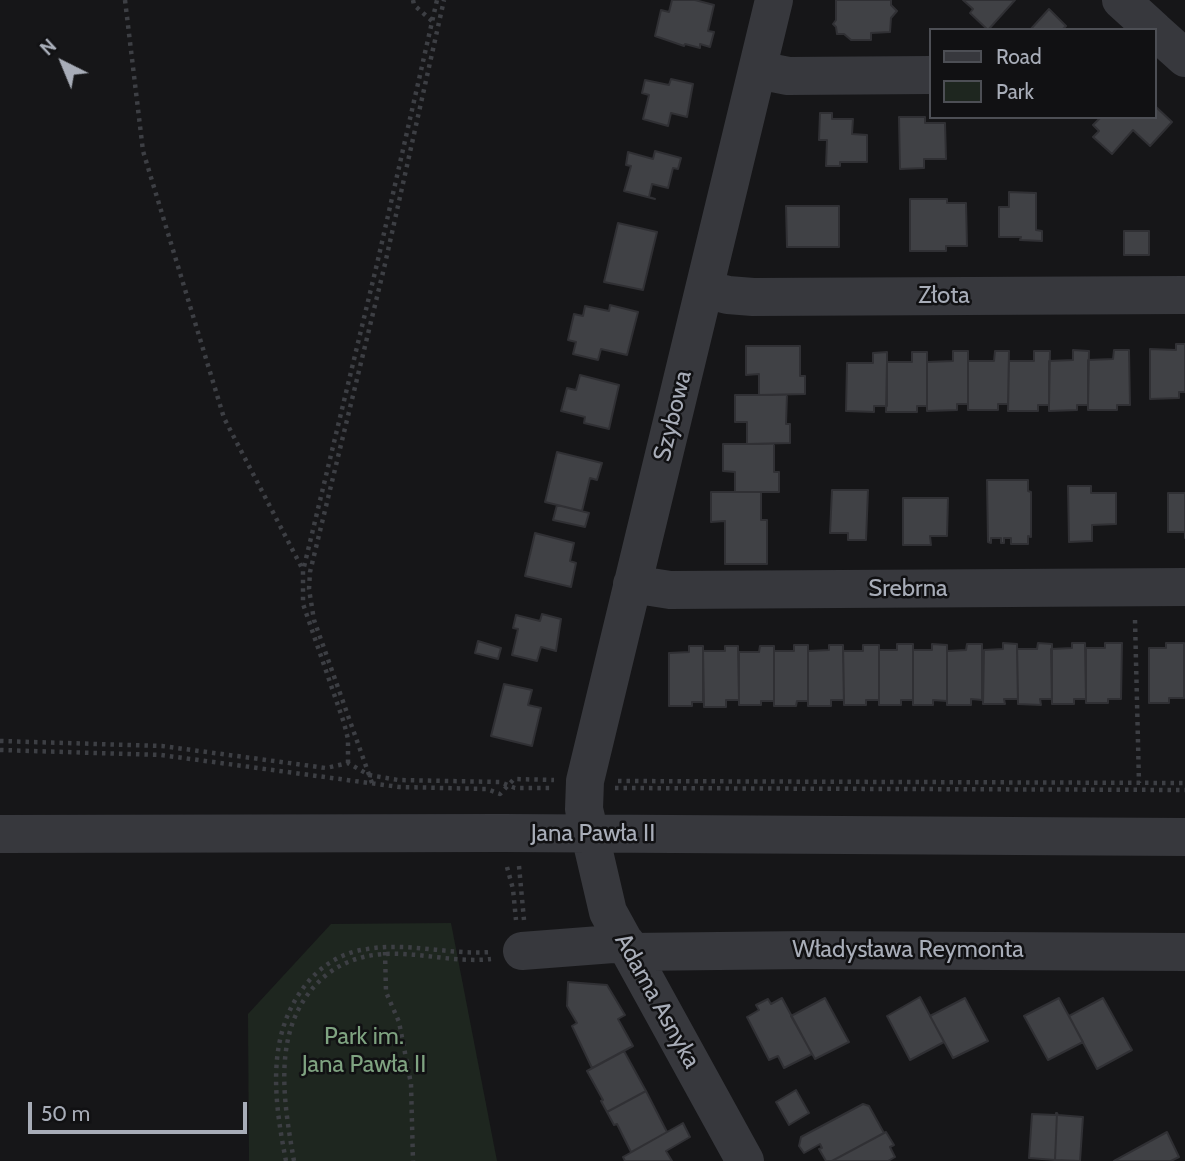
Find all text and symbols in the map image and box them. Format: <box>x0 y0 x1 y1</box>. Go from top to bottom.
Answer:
north arrow <box>28 28 98 98</box>
legend <box>930 28 1157 119</box>
text: N <box>36 34 61 60</box>
text: Road <box>996 44 1042 69</box>
text: Park <box>996 79 1034 104</box>
street label: Złota <box>918 282 970 310</box>
street label: Szybowa <box>648 368 698 464</box>
street label: Srebrna <box>868 575 948 603</box>
street label: Jana Pawła II <box>531 820 655 848</box>
street label: Adama Asnyka <box>608 929 706 1073</box>
street label: Władysława Reymonta <box>792 936 1024 964</box>
park label: Park im. Jana Pawła II <box>302 1023 426 1079</box>
scale bar <box>32 1088 250 1132</box>
text: 50 m <box>41 1101 90 1126</box>

